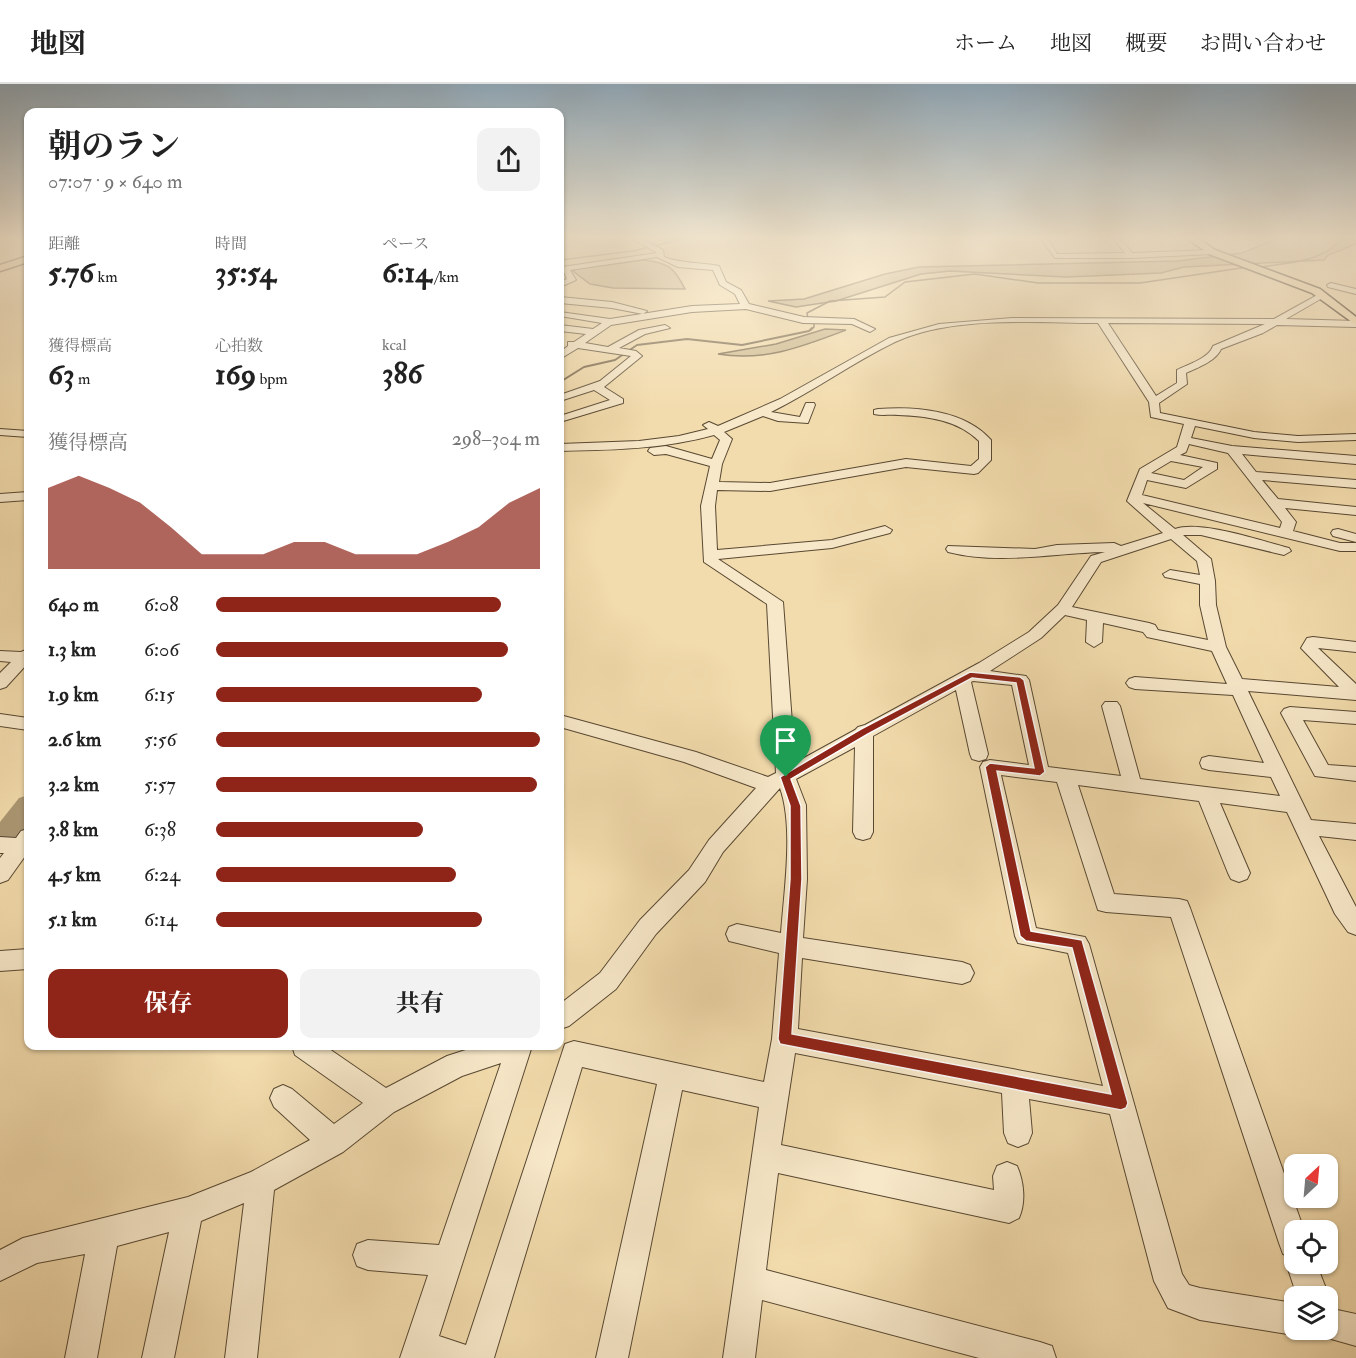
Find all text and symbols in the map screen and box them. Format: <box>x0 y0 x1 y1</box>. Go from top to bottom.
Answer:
text: 地図 <box>30 27 86 62</box>
text: ホーム <box>954 30 1017 57</box>
text: 地図 <box>1050 30 1092 57</box>
text: 概要 <box>1125 30 1167 57</box>
text: お問い合わせ <box>1200 30 1326 57</box>
text: 朝のラン <box>48 126 180 167</box>
button: share <box>477 128 540 191</box>
text: 07:07 · 9 × 640 m <box>48 169 182 194</box>
text: 距離 <box>48 234 80 254</box>
text: 時間 <box>215 234 247 254</box>
text: ペース <box>382 234 429 254</box>
text: 5.76 <box>48 254 94 291</box>
text: 35:54 <box>215 254 276 291</box>
text: 6:14 <box>382 254 431 291</box>
text: km <box>94 267 118 287</box>
text: /km <box>431 267 459 287</box>
text: kcal <box>382 335 407 355</box>
text: 獲得標高 <box>48 336 112 356</box>
text: 心拍数 <box>215 336 263 356</box>
text: 386 <box>382 355 423 392</box>
text: 63 <box>48 356 75 393</box>
text: 169 <box>215 356 256 393</box>
text: m <box>75 369 90 389</box>
text: bpm <box>256 369 288 389</box>
text: 298–304 m <box>452 426 540 451</box>
text: 獲得標高 <box>48 430 128 455</box>
text: 640 m <box>48 592 99 617</box>
text: 6:08 <box>144 592 179 617</box>
text: 1.3 km <box>48 637 96 662</box>
text: 6:06 <box>144 637 179 662</box>
text: 1.9 km <box>48 682 99 707</box>
text: 6:15 <box>144 682 175 707</box>
pin <box>760 715 811 777</box>
icon: arrive <box>769 724 802 757</box>
text: 2.6 km <box>48 727 101 752</box>
text: 5:56 <box>144 727 177 752</box>
text: 3.2 km <box>48 772 99 797</box>
text: 5:57 <box>144 772 176 797</box>
text: 3.8 km <box>48 817 98 842</box>
text: 6:38 <box>144 817 176 842</box>
text: 4.5 km <box>48 862 101 887</box>
text: 6:24 <box>144 862 180 887</box>
text: 5.1 km <box>48 907 97 932</box>
text: 6:14 <box>144 907 177 932</box>
button: 保存 <box>48 969 288 1038</box>
button: 共有 <box>300 969 540 1038</box>
north arrow <box>1284 1154 1338 1208</box>
map controls <box>1284 1154 1338 1340</box>
button: locate <box>1284 1220 1338 1274</box>
button: layers <box>1284 1286 1338 1340</box>

